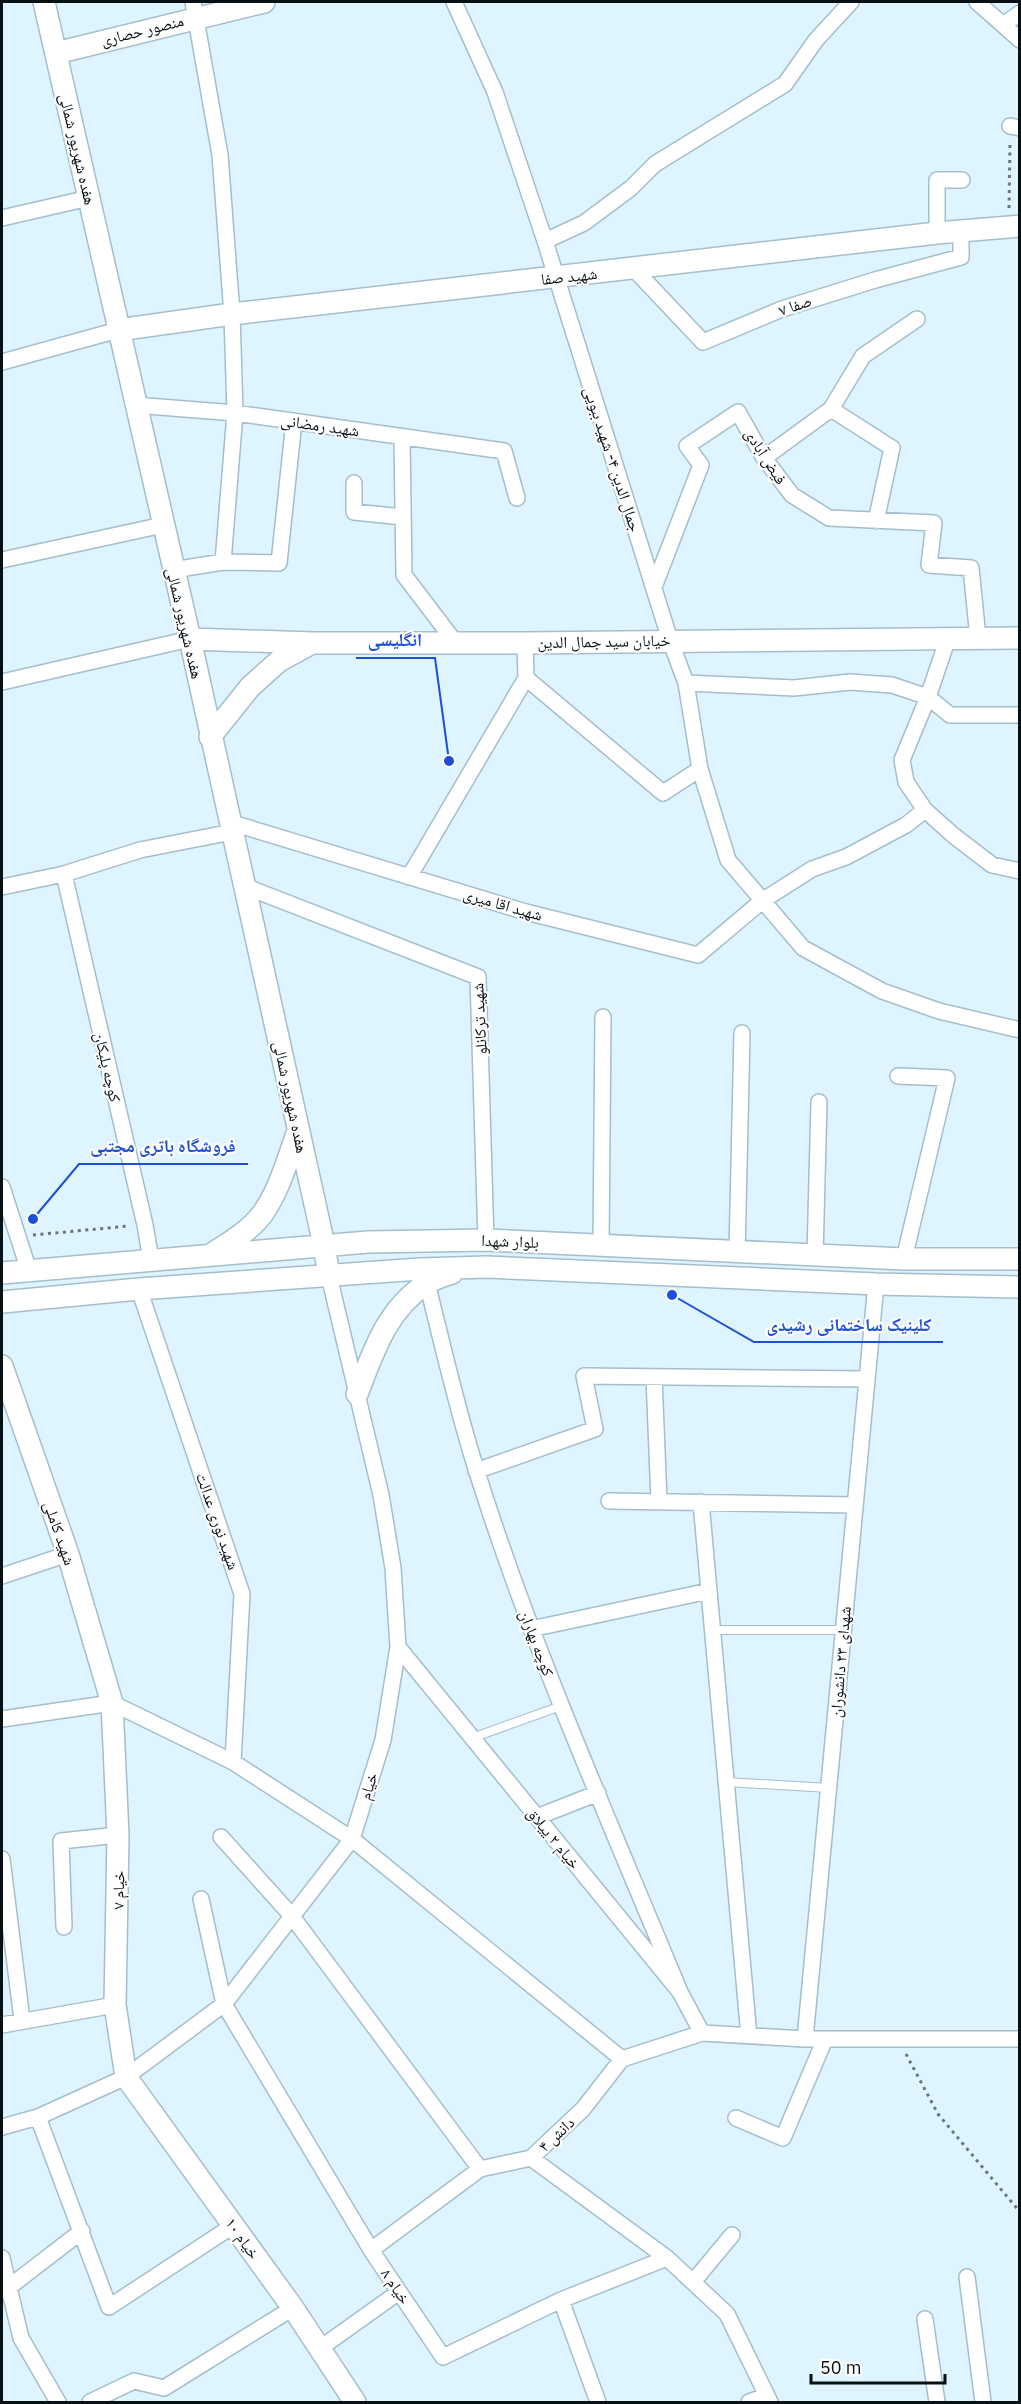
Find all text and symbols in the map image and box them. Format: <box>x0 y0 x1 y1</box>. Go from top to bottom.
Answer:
street label: منصور حصاری <box>99 10 186 51</box>
street label: هفده شهریور شمالی <box>54 91 101 207</box>
street label: شهید صفا <box>540 263 598 289</box>
street label: صفا ۷ <box>776 290 814 320</box>
street label: جمال الدین ۴- شهید ببویی <box>579 384 646 535</box>
street label: شهید رمضانی <box>279 410 361 441</box>
street label: فیض آبادی <box>740 424 791 488</box>
street label: هفده شهریور شمالی <box>161 565 208 681</box>
callout: انگلیسی <box>356 622 435 658</box>
text: انگلیسی <box>368 628 422 651</box>
street label: خیابان سید جمال الدین <box>537 630 671 653</box>
street label: شهید اقا میری <box>461 883 545 926</box>
street label: شهید ترکانلو <box>467 982 491 1056</box>
street label: کوچه پلیکان <box>89 1030 126 1105</box>
street label: هفده شهریور شمالی <box>268 1039 313 1155</box>
callout: فروشگاه باتری مجتبی <box>79 1128 248 1164</box>
text: فروشگاه باتری مجتبی <box>90 1134 236 1157</box>
street label: بلوار شهدا <box>481 1230 539 1252</box>
callout: کلینیک ساختمانی رشیدی <box>754 1306 943 1342</box>
text: کلینیک ساختمانی رشیدی <box>767 1313 931 1336</box>
street label: شهید نوری عدالت <box>191 1470 244 1573</box>
street label: شهید کاملی <box>39 1498 80 1568</box>
street label: شهدای ۲۳ دانشوران <box>825 1605 856 1719</box>
street label: کوچه بهاران <box>514 1607 559 1680</box>
street label: خیام <box>354 1770 383 1803</box>
street label: خیام ۲ ییلاق <box>522 1803 585 1874</box>
street label: خیام ۷ <box>108 1870 129 1910</box>
street label: دانش ۴ <box>534 2112 579 2156</box>
street label: خیام ۱۰ <box>221 2213 264 2263</box>
street label: خیام ۸ <box>376 2264 415 2308</box>
scale bar <box>811 2347 944 2385</box>
text: 50 m <box>820 2356 862 2379</box>

